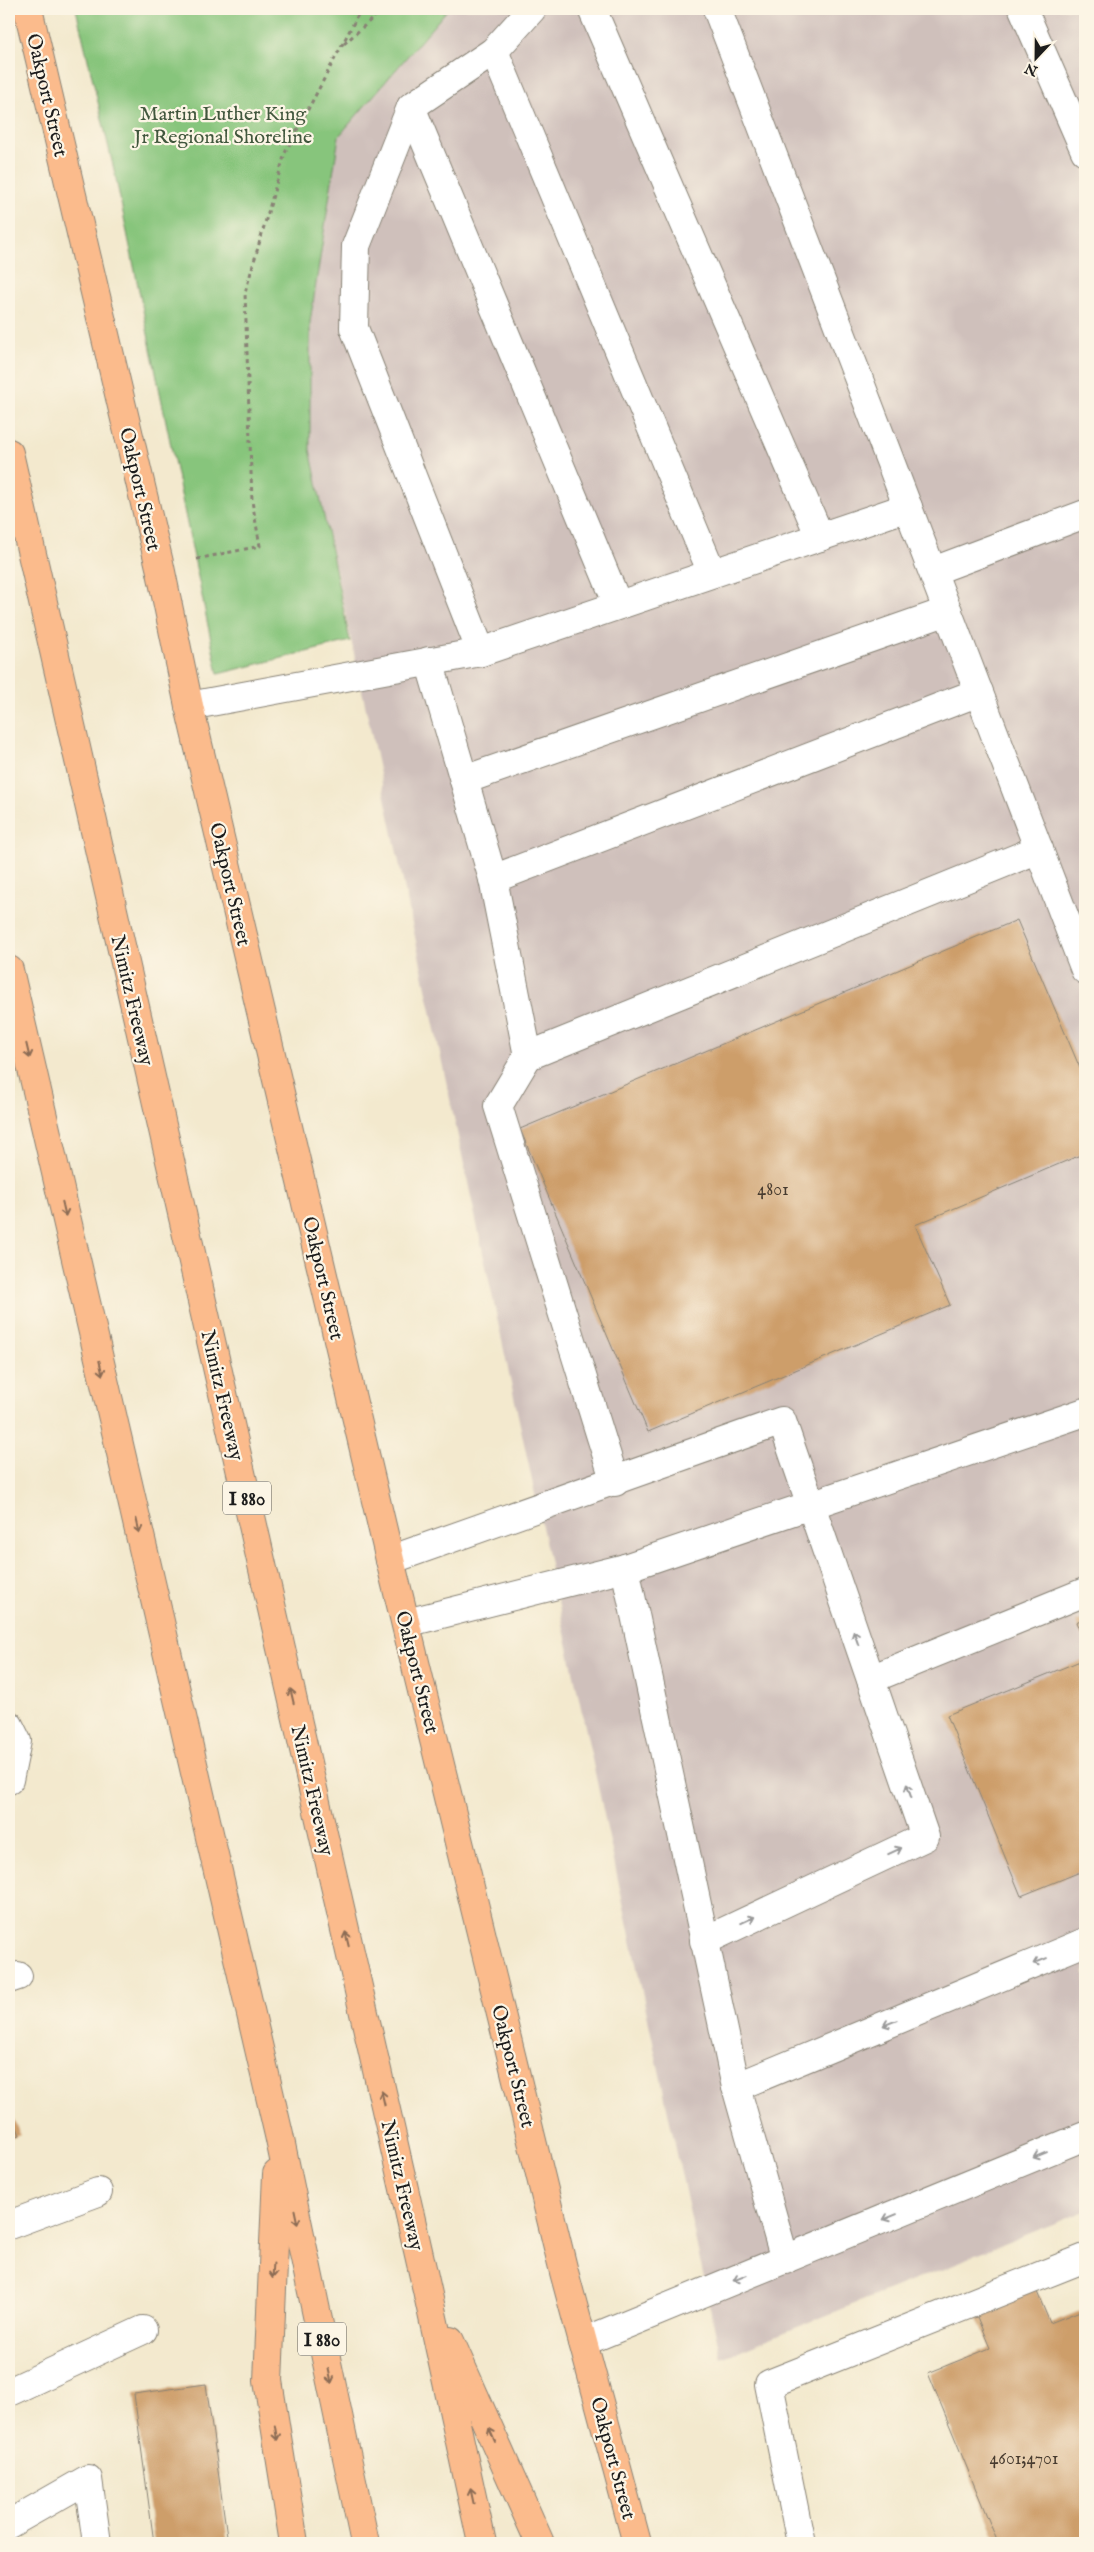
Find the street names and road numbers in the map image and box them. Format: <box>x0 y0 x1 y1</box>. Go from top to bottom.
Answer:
street label: Oakport Street <box>20 31 73 160</box>
street label: Oakport Street <box>113 425 166 554</box>
street label: Oakport Street <box>203 820 256 949</box>
street label: Nimitz Freeway <box>104 933 159 1068</box>
street label: Oakport Street <box>296 1214 349 1343</box>
street label: Nimitz Freeway <box>194 1328 249 1463</box>
road number: I 880 <box>223 1482 271 1515</box>
street label: Oakport Street <box>389 1608 444 1737</box>
street label: Nimitz Freeway <box>284 1723 339 1858</box>
street label: Oakport Street <box>485 2002 540 2131</box>
street label: Nimitz Freeway <box>374 2118 429 2253</box>
road number: I 880 <box>298 2322 346 2356</box>
street label: Oakport Street <box>584 2394 641 2522</box>

